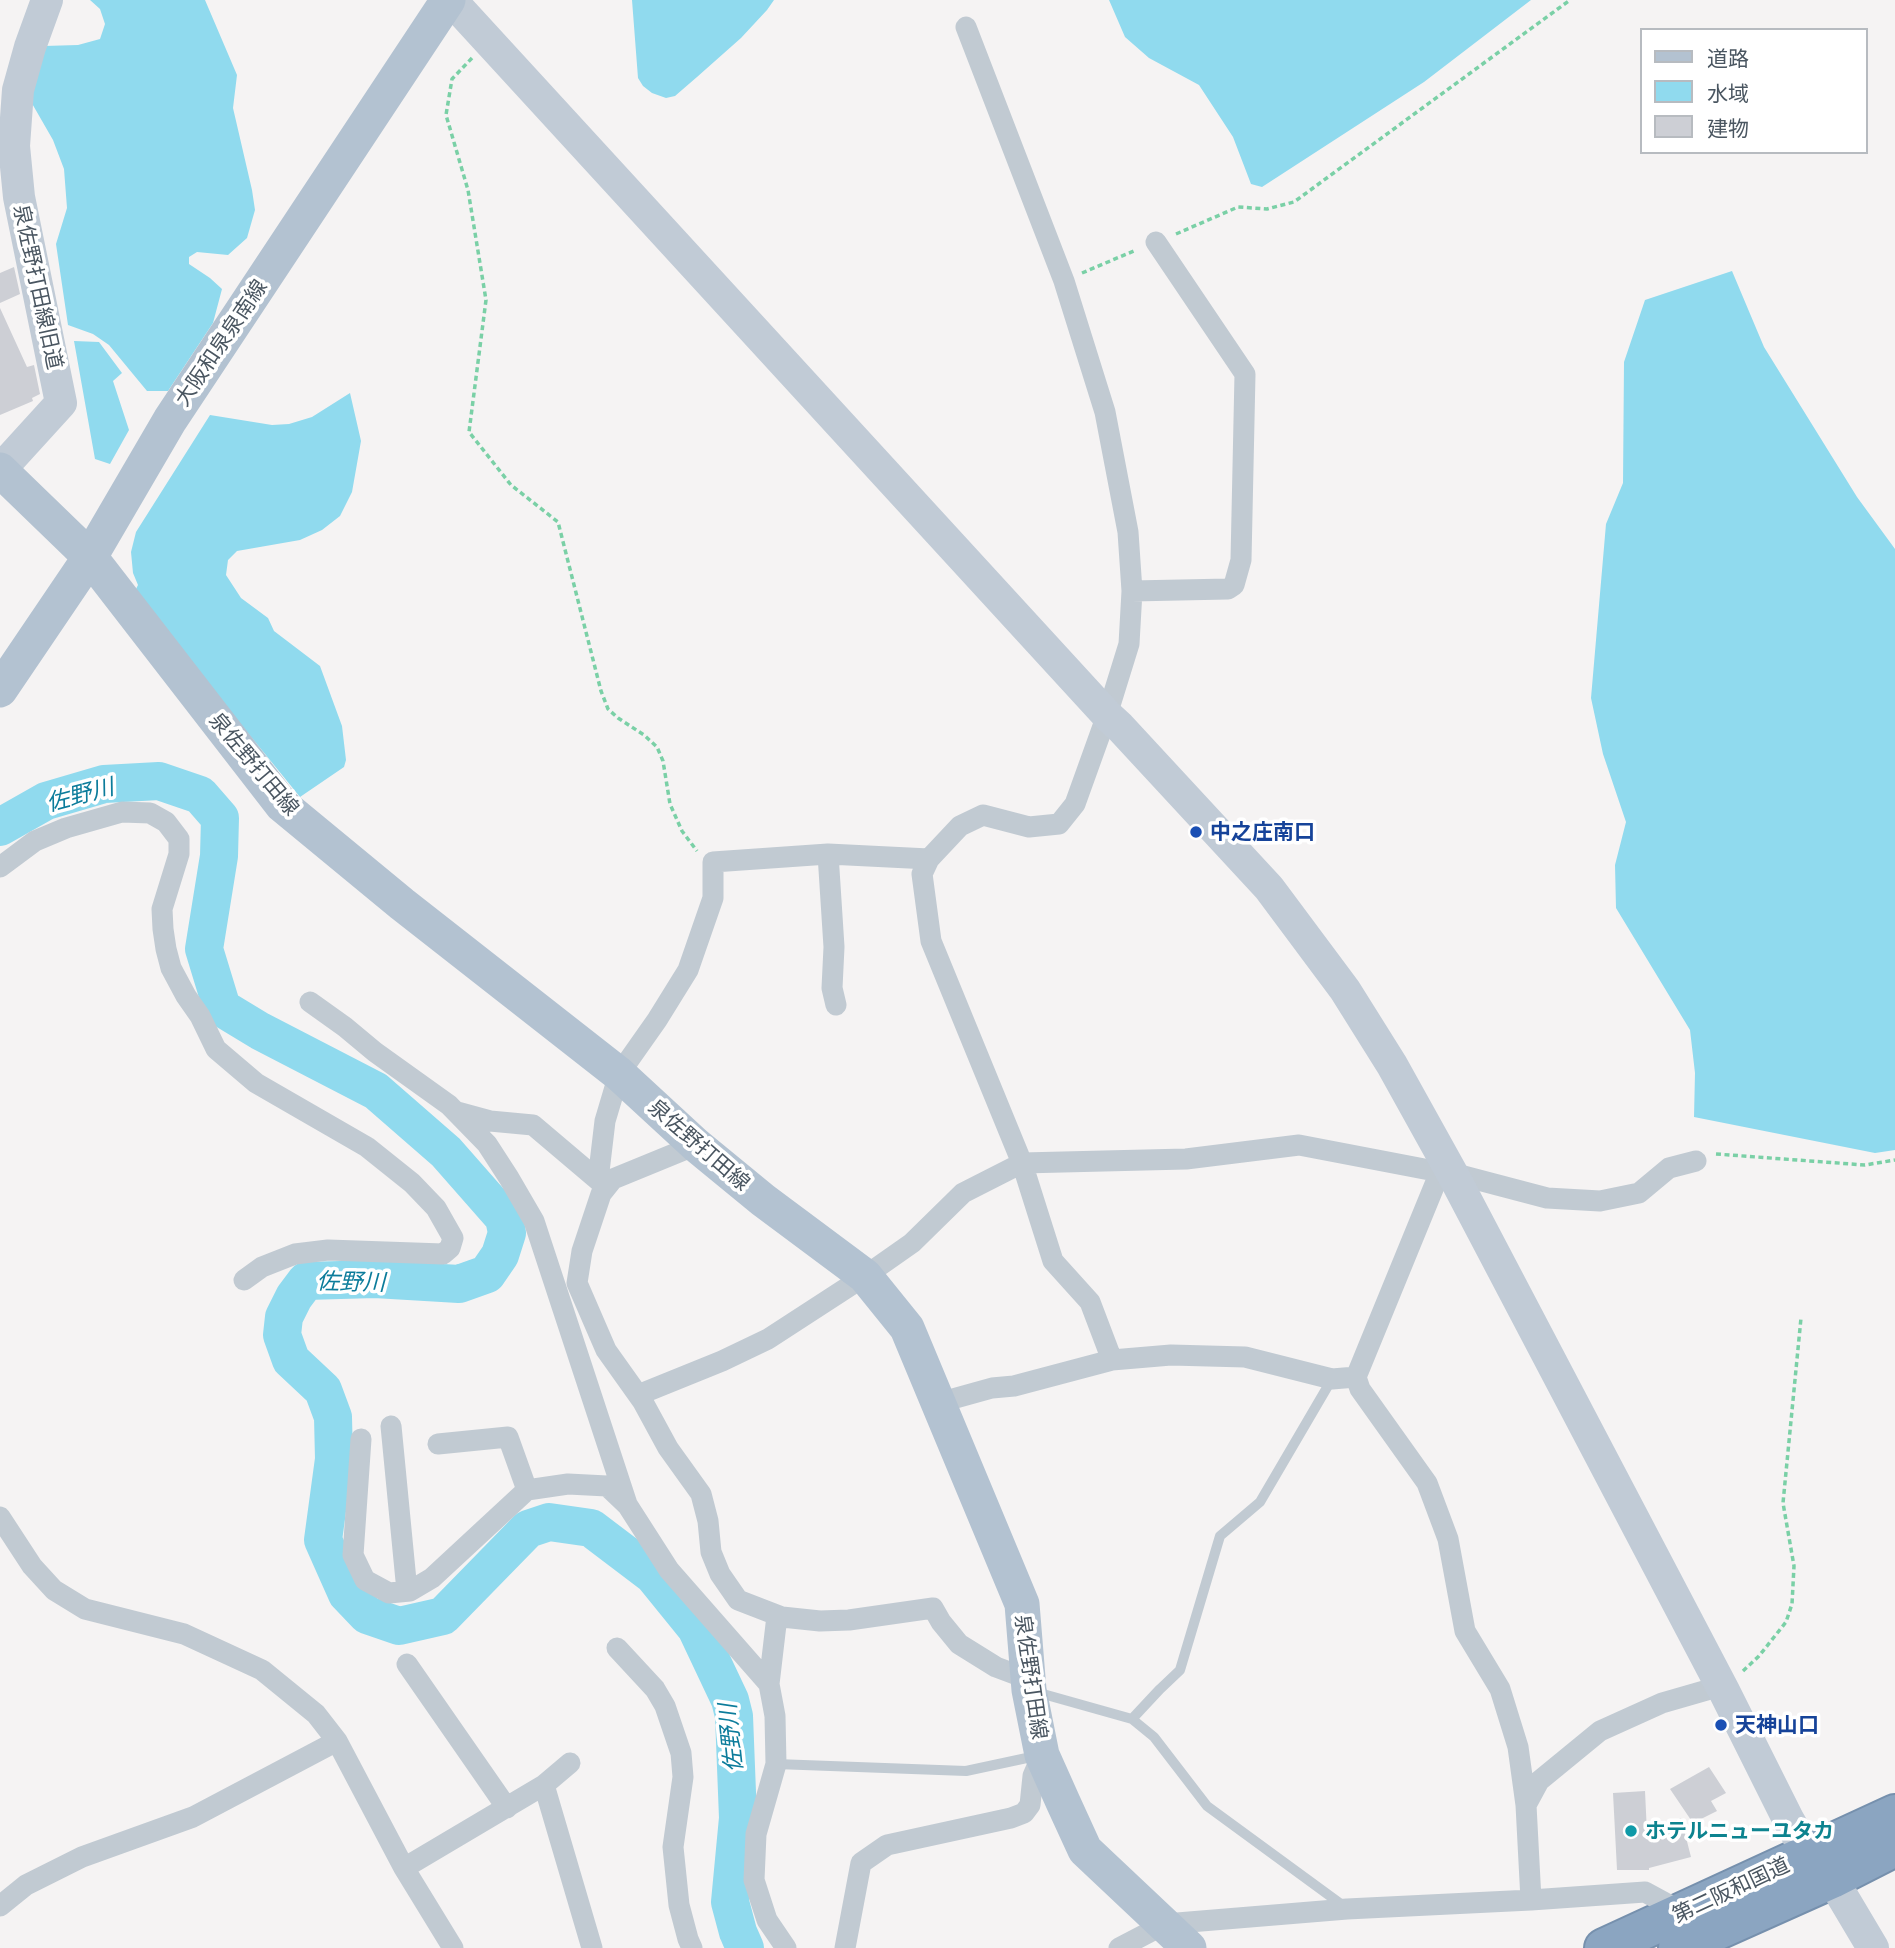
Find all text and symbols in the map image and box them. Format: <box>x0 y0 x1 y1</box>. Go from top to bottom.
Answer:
legend <box>1640 28 1867 154</box>
text: 道路 <box>1707 46 1749 70</box>
text: 水域 <box>1707 81 1749 105</box>
text: 建物 <box>1707 116 1749 140</box>
street label: 泉佐野打田線旧道 <box>8 202 68 372</box>
street label: 大阪和泉泉南線 <box>169 275 273 411</box>
street label: 泉佐野打田線 <box>204 708 304 820</box>
water label: 佐野川 <box>43 773 117 817</box>
place label: 中之庄南口 <box>1210 819 1315 845</box>
marker: 中之庄南口 <box>1188 824 1204 840</box>
street label: 泉佐野打田線 <box>643 1094 755 1196</box>
water label: 佐野川 <box>316 1268 386 1296</box>
street label: 泉佐野打田線 <box>1010 1613 1052 1741</box>
water label: 佐野川 <box>714 1702 748 1774</box>
place label: 天神山口 <box>1735 1712 1819 1738</box>
marker: 天神山口 <box>1713 1717 1729 1733</box>
place label: ホテルニューユタカ <box>1645 1818 1834 1844</box>
marker: ホテルニューユタカ <box>1623 1823 1639 1839</box>
street label: 第二阪和国道 <box>1669 1852 1793 1928</box>

